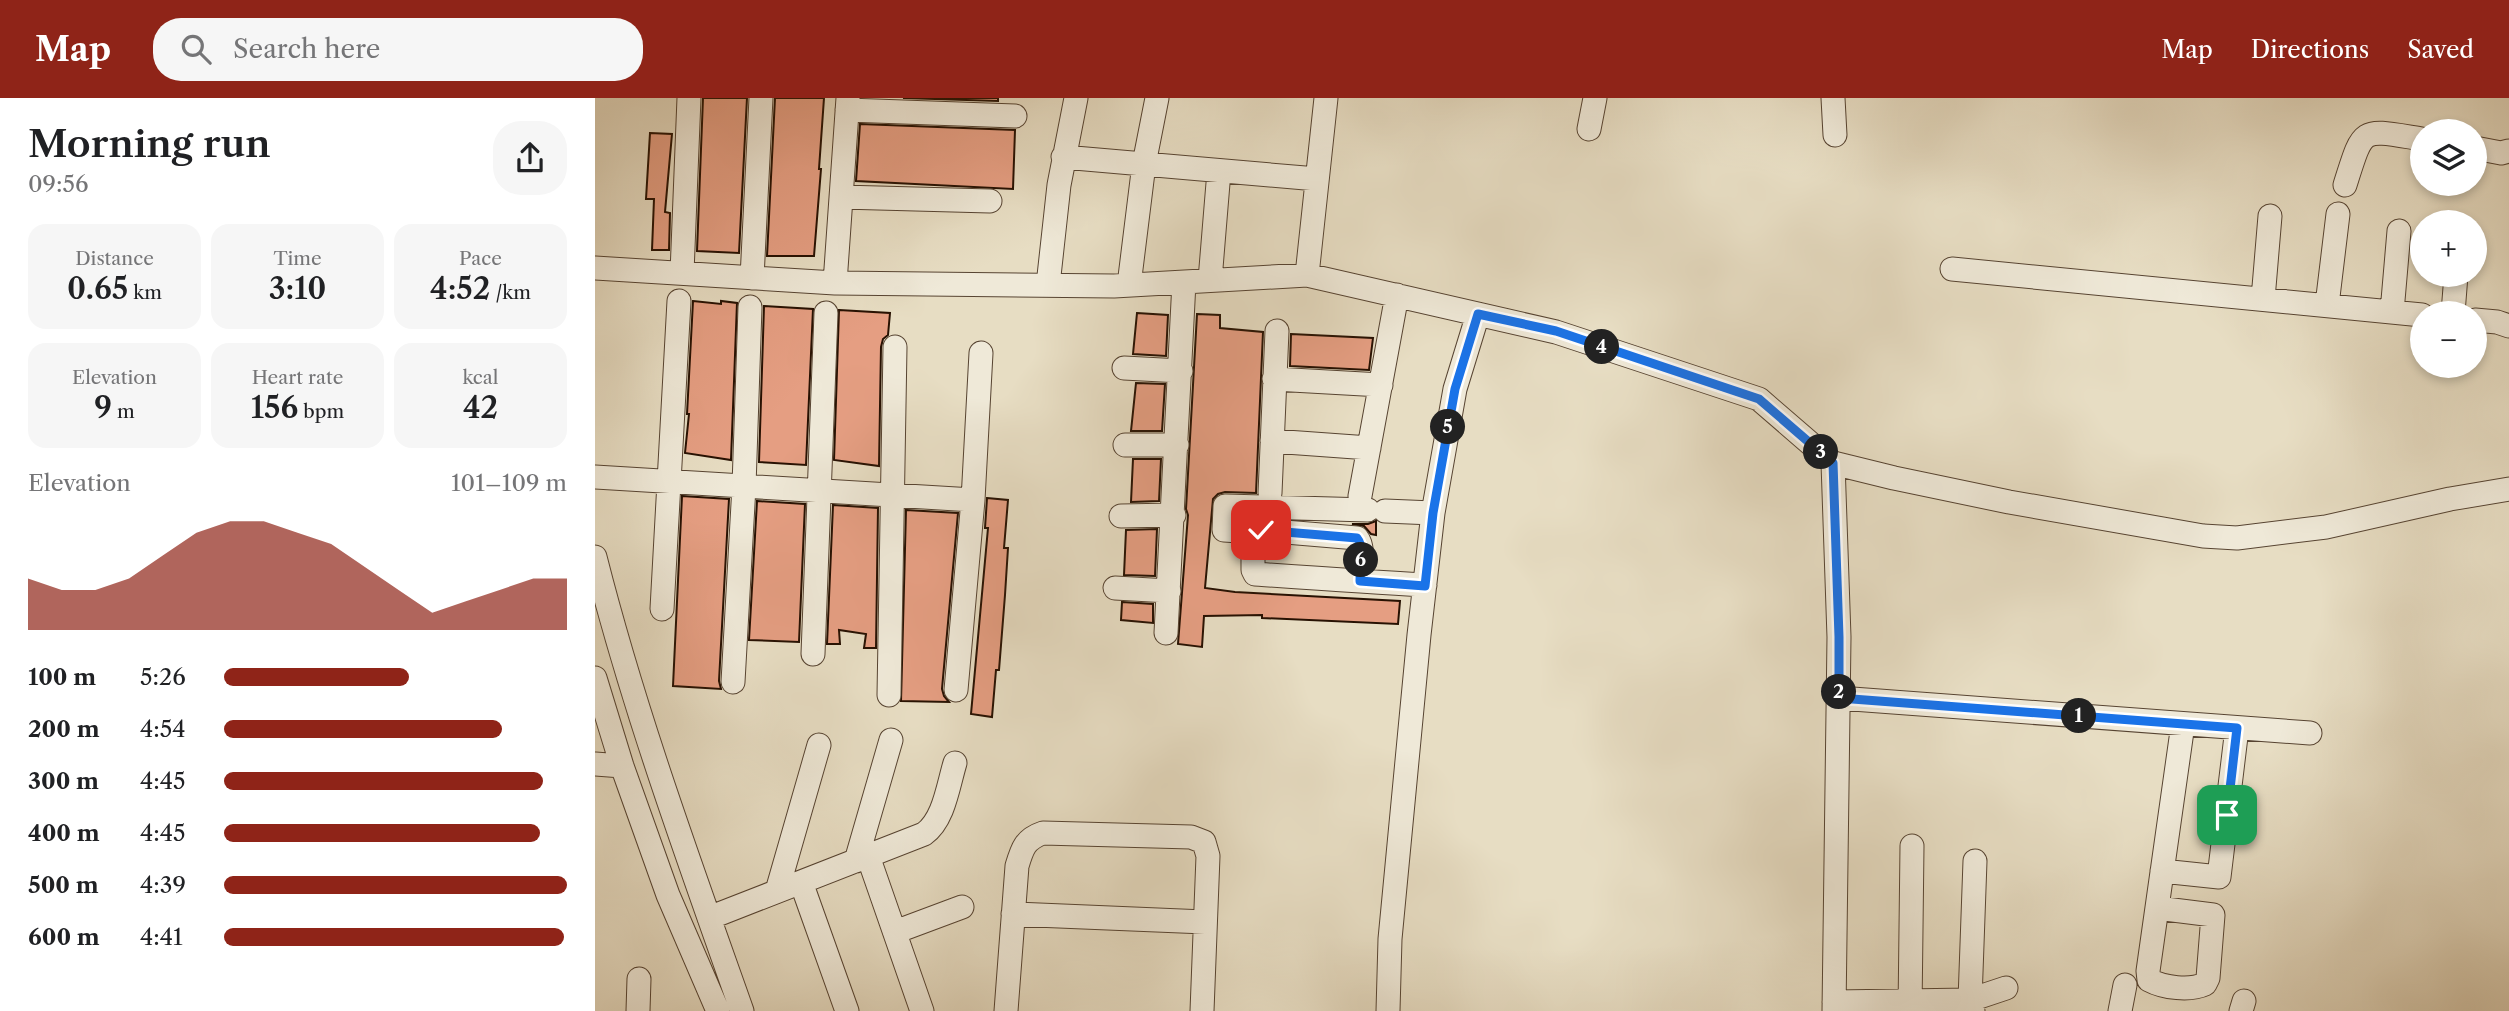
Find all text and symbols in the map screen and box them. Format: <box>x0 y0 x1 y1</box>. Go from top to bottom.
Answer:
search box <box>153 18 643 81</box>
text: Map <box>35 29 111 70</box>
icon: search <box>177 30 215 68</box>
text: Search here <box>233 33 380 65</box>
text: Map <box>2161 35 2213 64</box>
text: Directions <box>2251 35 2369 64</box>
text: Saved <box>2407 35 2474 64</box>
map controls <box>2410 119 2487 378</box>
button: layers <box>2410 119 2487 196</box>
text: Morning run <box>28 120 271 167</box>
button: share <box>493 121 567 195</box>
text: 09:56 <box>28 170 88 198</box>
button: + <box>2410 210 2487 287</box>
text: Distance <box>75 247 154 270</box>
text: Time <box>273 247 322 270</box>
text: Pace <box>459 247 502 270</box>
text: 0.65 <box>67 270 128 307</box>
text: 3:10 <box>269 270 326 307</box>
text: 4:52 <box>430 270 490 307</box>
text: km <box>128 281 162 304</box>
text: /km <box>490 281 531 304</box>
button: − <box>2410 301 2487 378</box>
pin: 4 <box>1585 330 1619 364</box>
text: 4 <box>1596 335 1607 358</box>
text: Elevation <box>72 366 157 389</box>
text: Heart rate <box>252 366 343 389</box>
text: kcal <box>463 366 498 389</box>
text: 9 <box>94 389 112 426</box>
text: 156 <box>251 389 298 426</box>
text: 42 <box>463 389 498 426</box>
text: m <box>112 400 135 423</box>
text: bpm <box>298 400 344 423</box>
pin: 5 <box>1431 410 1465 444</box>
text: 5 <box>1442 415 1453 438</box>
pin: 3 <box>1803 434 1839 470</box>
text: 3 <box>1815 440 1826 463</box>
text: Elevation <box>28 469 131 497</box>
text: 101–109 m <box>451 469 567 497</box>
pin <box>1231 500 1291 560</box>
icon: check <box>1242 511 1280 549</box>
pin: 6 <box>1343 542 1379 578</box>
text: 6 <box>1355 548 1366 571</box>
text: 100 m <box>28 663 96 691</box>
text: 5:26 <box>140 663 186 691</box>
pin: 2 <box>1821 674 1857 710</box>
text: 2 <box>1833 680 1844 703</box>
pin: 1 <box>2061 698 2097 734</box>
text: 1 <box>2074 704 2083 727</box>
text: 200 m <box>28 715 100 743</box>
text: 4:54 <box>140 715 186 743</box>
text: 300 m <box>28 767 99 795</box>
text: 4:45 <box>140 767 186 795</box>
pin <box>2197 785 2257 845</box>
icon: arrive <box>2208 796 2246 834</box>
text: 400 m <box>28 819 100 847</box>
text: 4:45 <box>140 819 186 847</box>
text: 500 m <box>28 871 99 899</box>
text: 4:39 <box>140 871 186 899</box>
text: 600 m <box>28 923 100 951</box>
text: 4:41 <box>140 923 183 951</box>

